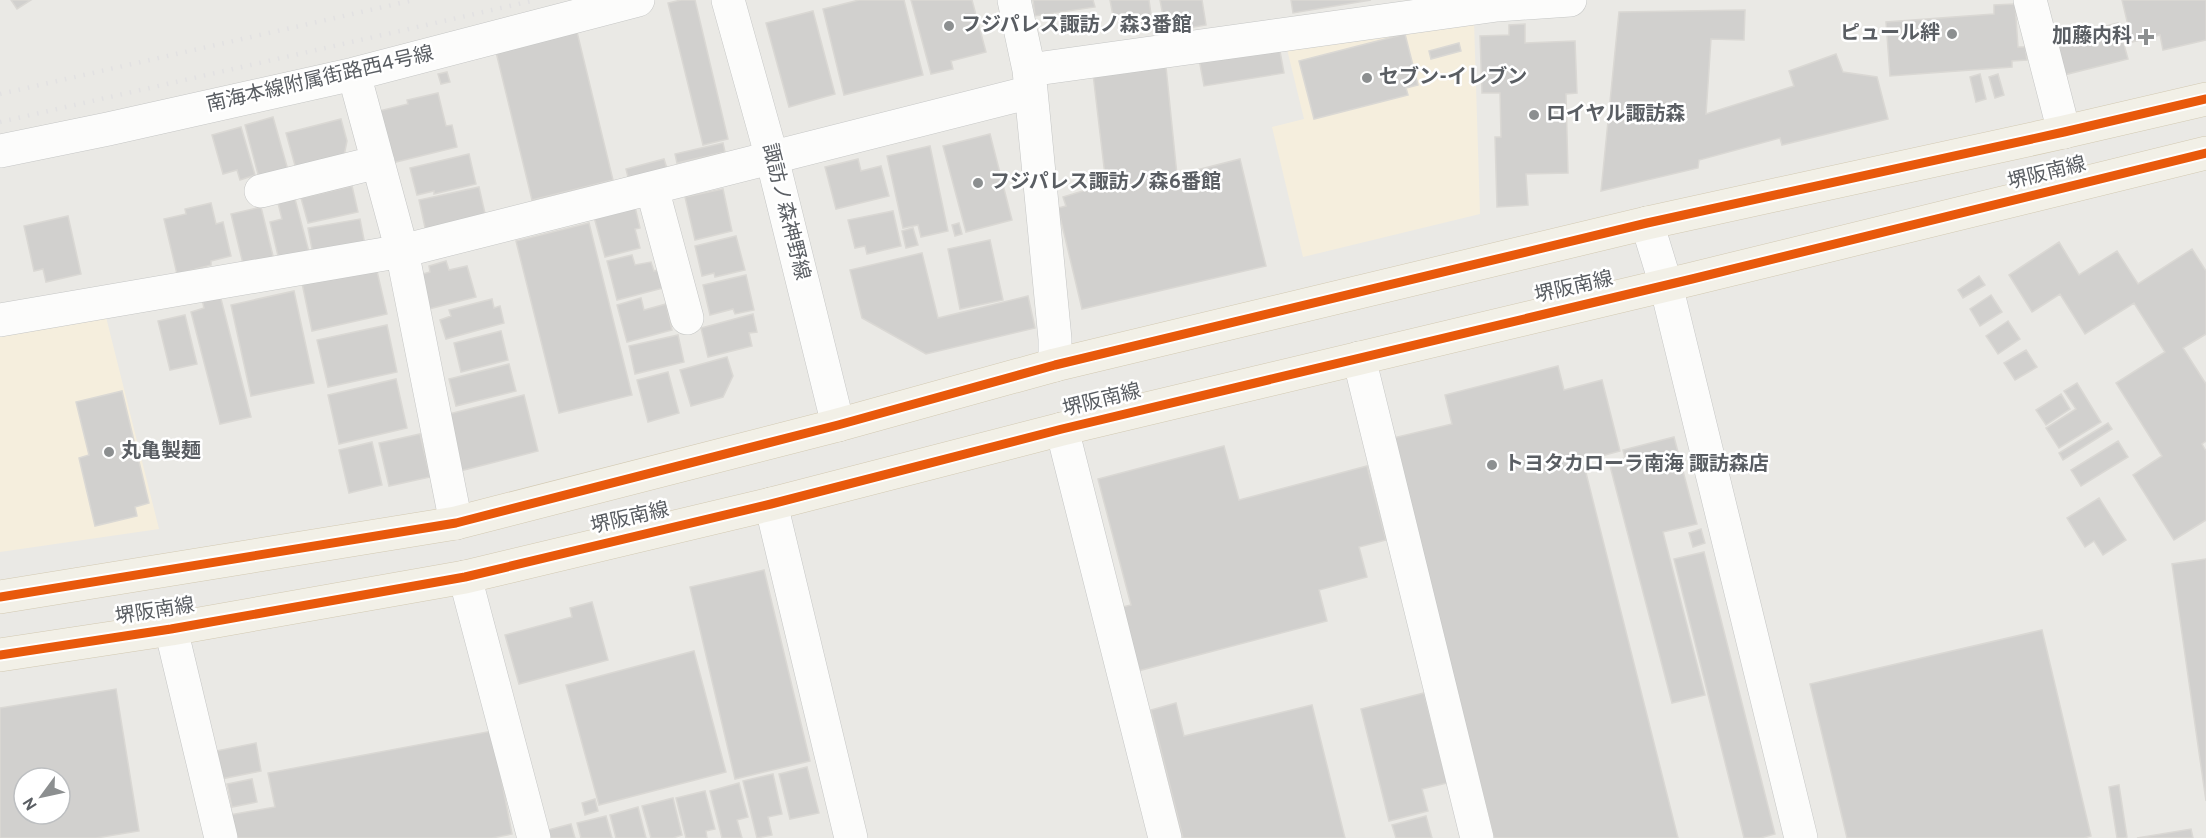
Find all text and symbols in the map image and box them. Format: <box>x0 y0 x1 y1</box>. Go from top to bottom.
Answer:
place label: フジパレス諏訪ノ森3番館 <box>961 13 1192 39</box>
marker: フジパレス諏訪ノ森3番館 <box>942 19 956 33</box>
place label: ピュール絆 <box>1840 21 1940 47</box>
place label: 加藤内科 <box>2052 24 2132 50</box>
marker: ピュール絆 <box>1945 27 1959 41</box>
marker: 加藤内科 <box>2137 28 2155 46</box>
street label: 南海本線附属街路西4号線 <box>204 41 436 119</box>
place label: セブン-イレブン <box>1379 65 1527 91</box>
marker: セブン-イレブン <box>1360 71 1374 85</box>
place label: ロイヤル諏訪森 <box>1546 102 1685 128</box>
marker: ロイヤル諏訪森 <box>1527 108 1541 122</box>
street label: 諏訪ノ森神野線 <box>755 141 815 283</box>
street label: 堺阪南線 <box>2005 152 2089 196</box>
place label: フジパレス諏訪ノ森6番館 <box>990 170 1221 196</box>
marker: フジパレス諏訪ノ森6番館 <box>971 176 985 190</box>
street label: 堺阪南線 <box>1532 266 1616 310</box>
street label: 堺阪南線 <box>1060 379 1144 423</box>
place label: 丸亀製麺 <box>121 439 201 465</box>
marker: 丸亀製麺 <box>102 445 116 459</box>
place label: トヨタカローラ南海 諏訪森店 <box>1504 452 1769 478</box>
marker: トヨタカローラ南海 諏訪森店 <box>1485 458 1499 472</box>
street label: 堺阪南線 <box>588 497 672 541</box>
street label: 堺阪南線 <box>113 593 197 631</box>
north arrow <box>12 766 72 826</box>
text: N <box>20 793 43 813</box>

